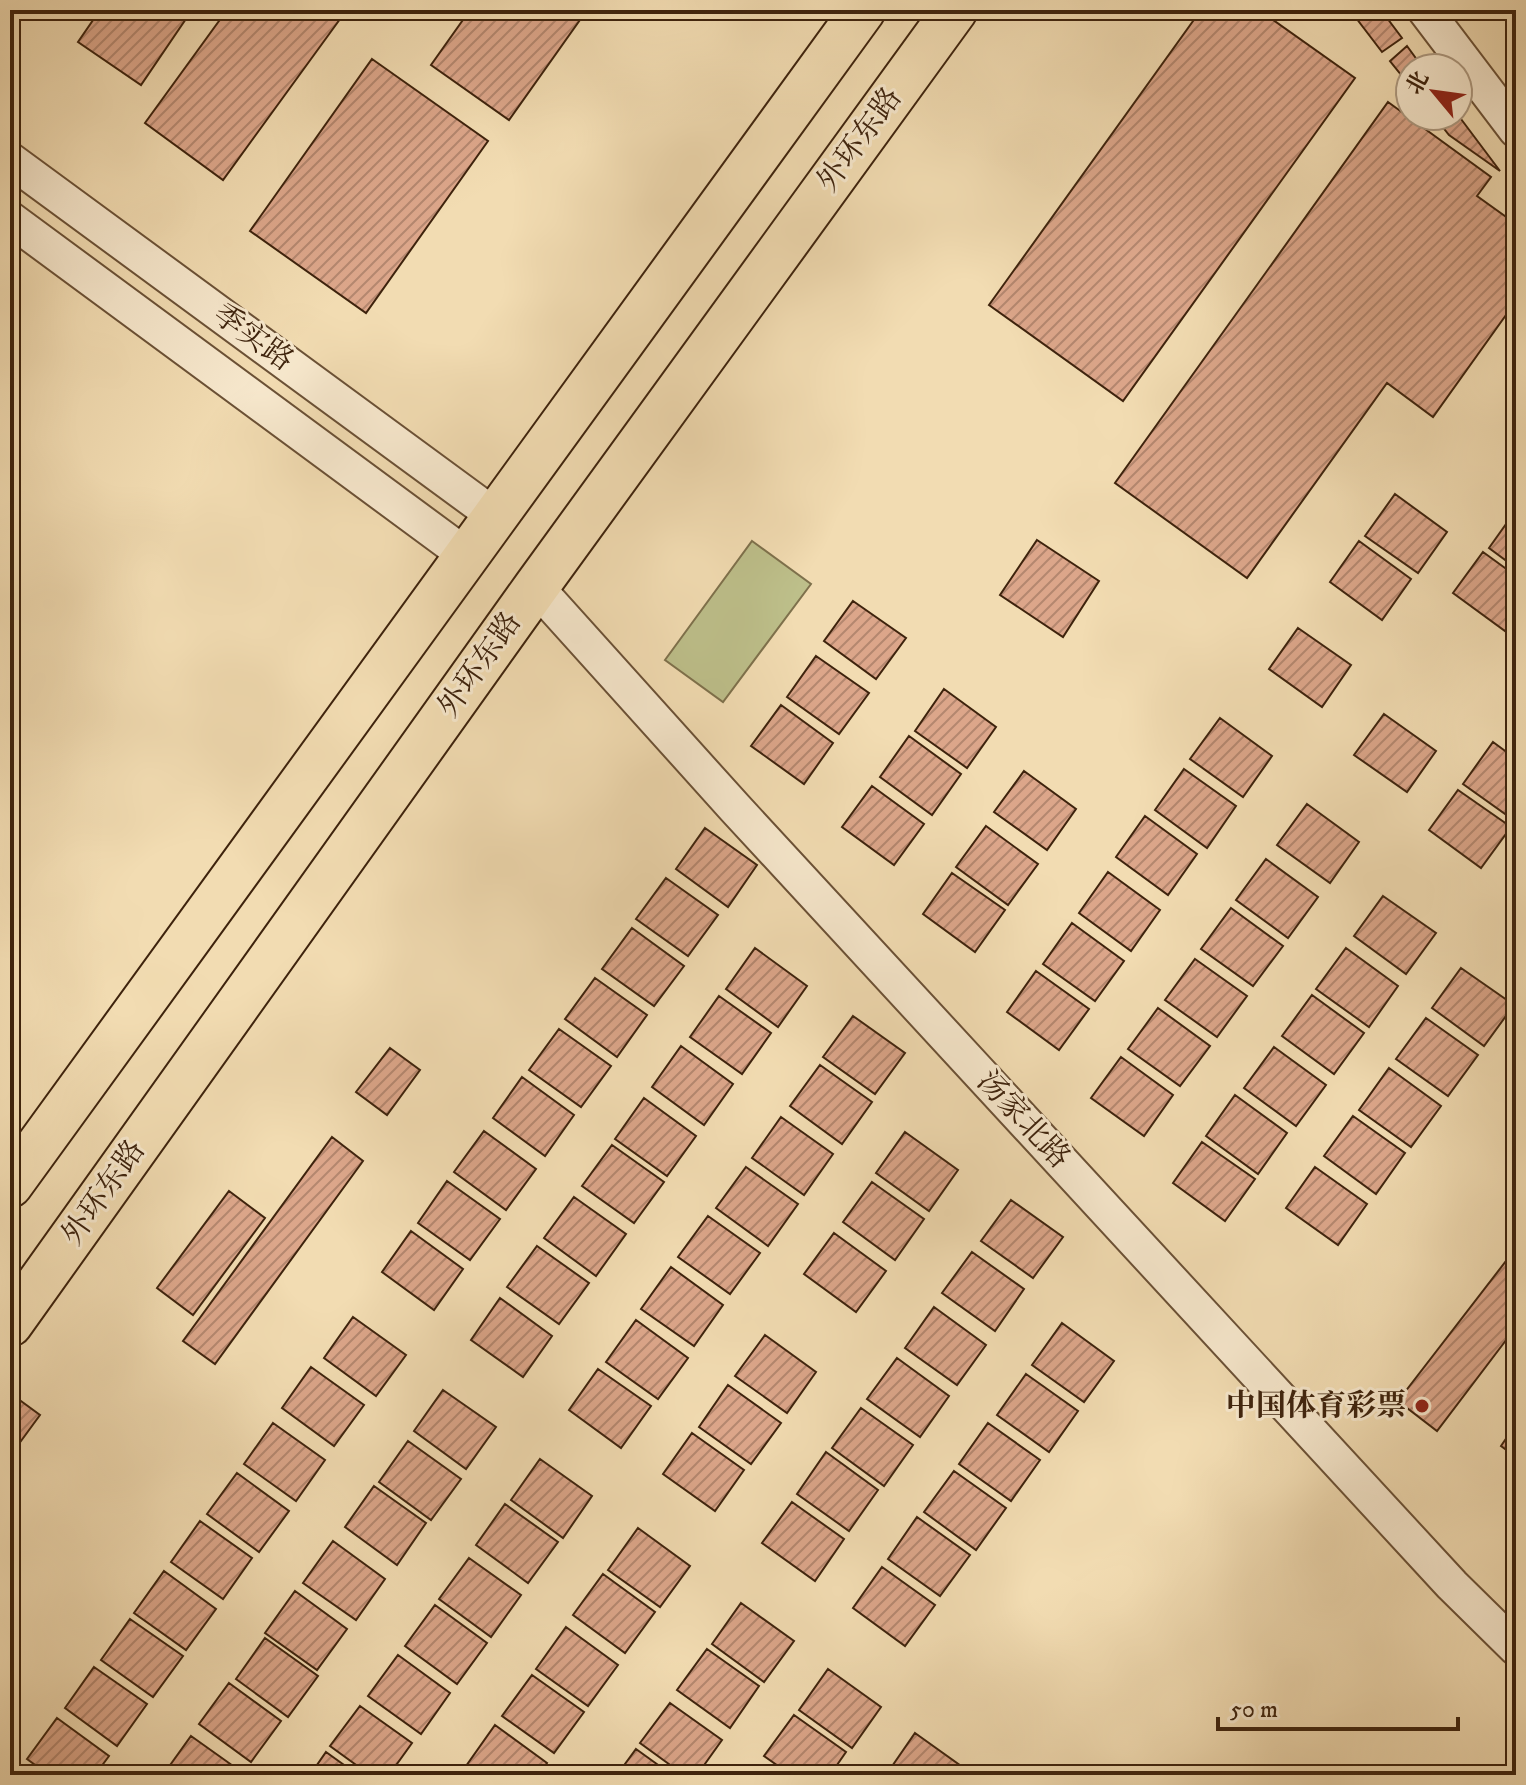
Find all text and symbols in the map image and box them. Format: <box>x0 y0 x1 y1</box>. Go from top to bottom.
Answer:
north arrow <box>1394 52 1474 132</box>
text: 北 <box>1401 67 1435 99</box>
street label: 外环东路 <box>810 81 910 199</box>
street label: 季实路 <box>206 297 300 379</box>
street label: 外环东路 <box>430 605 530 725</box>
street label: 汤家北路 <box>969 1064 1077 1176</box>
street label: 外环东路 <box>54 1133 154 1253</box>
place label: 中国体育彩票 <box>1226 1388 1406 1425</box>
marker: 中国体育彩票 <box>1413 1397 1431 1415</box>
scale bar <box>1218 1681 1458 1731</box>
text: 50 m <box>1230 1695 1278 1725</box>

